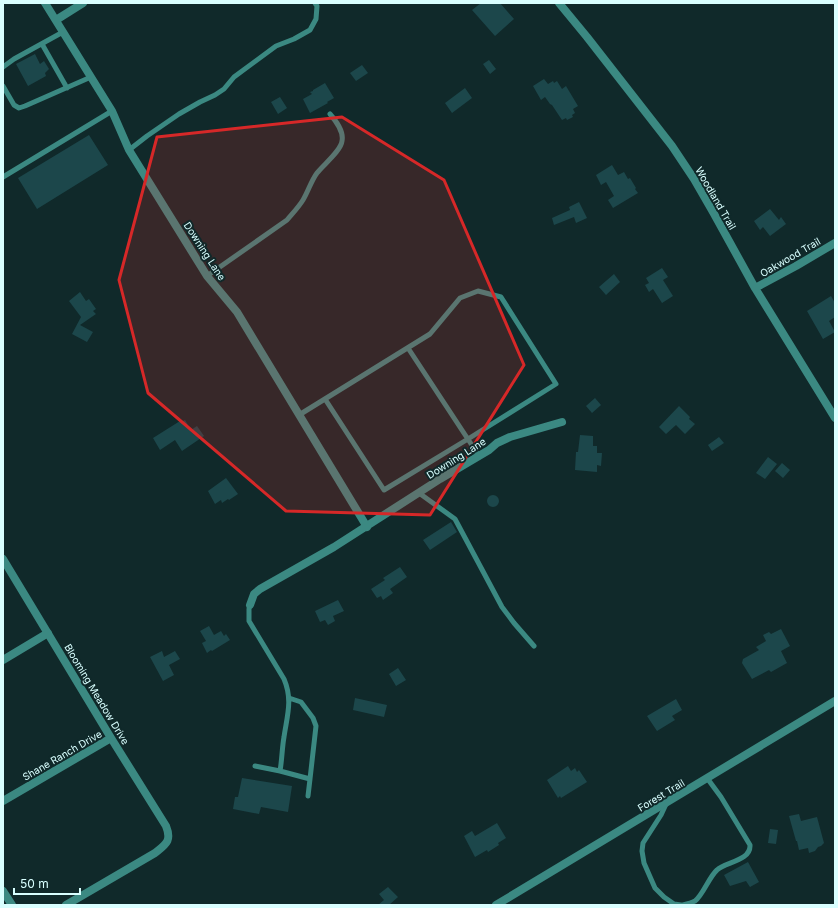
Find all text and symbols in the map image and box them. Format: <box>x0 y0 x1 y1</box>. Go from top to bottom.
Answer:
street label: Woodland Trail <box>693 164 739 232</box>
street label: Downing Lane <box>182 219 228 283</box>
street label: Oakwood Trail <box>758 235 822 279</box>
street label: Downing Lane <box>424 435 488 481</box>
street label: Blooming Meadow Drive <box>62 641 132 747</box>
street label: Shane Ranch Drive <box>20 727 104 783</box>
street label: Forest Trail <box>635 776 687 814</box>
scale bar <box>14 870 80 896</box>
text: 50 m <box>20 876 49 891</box>

